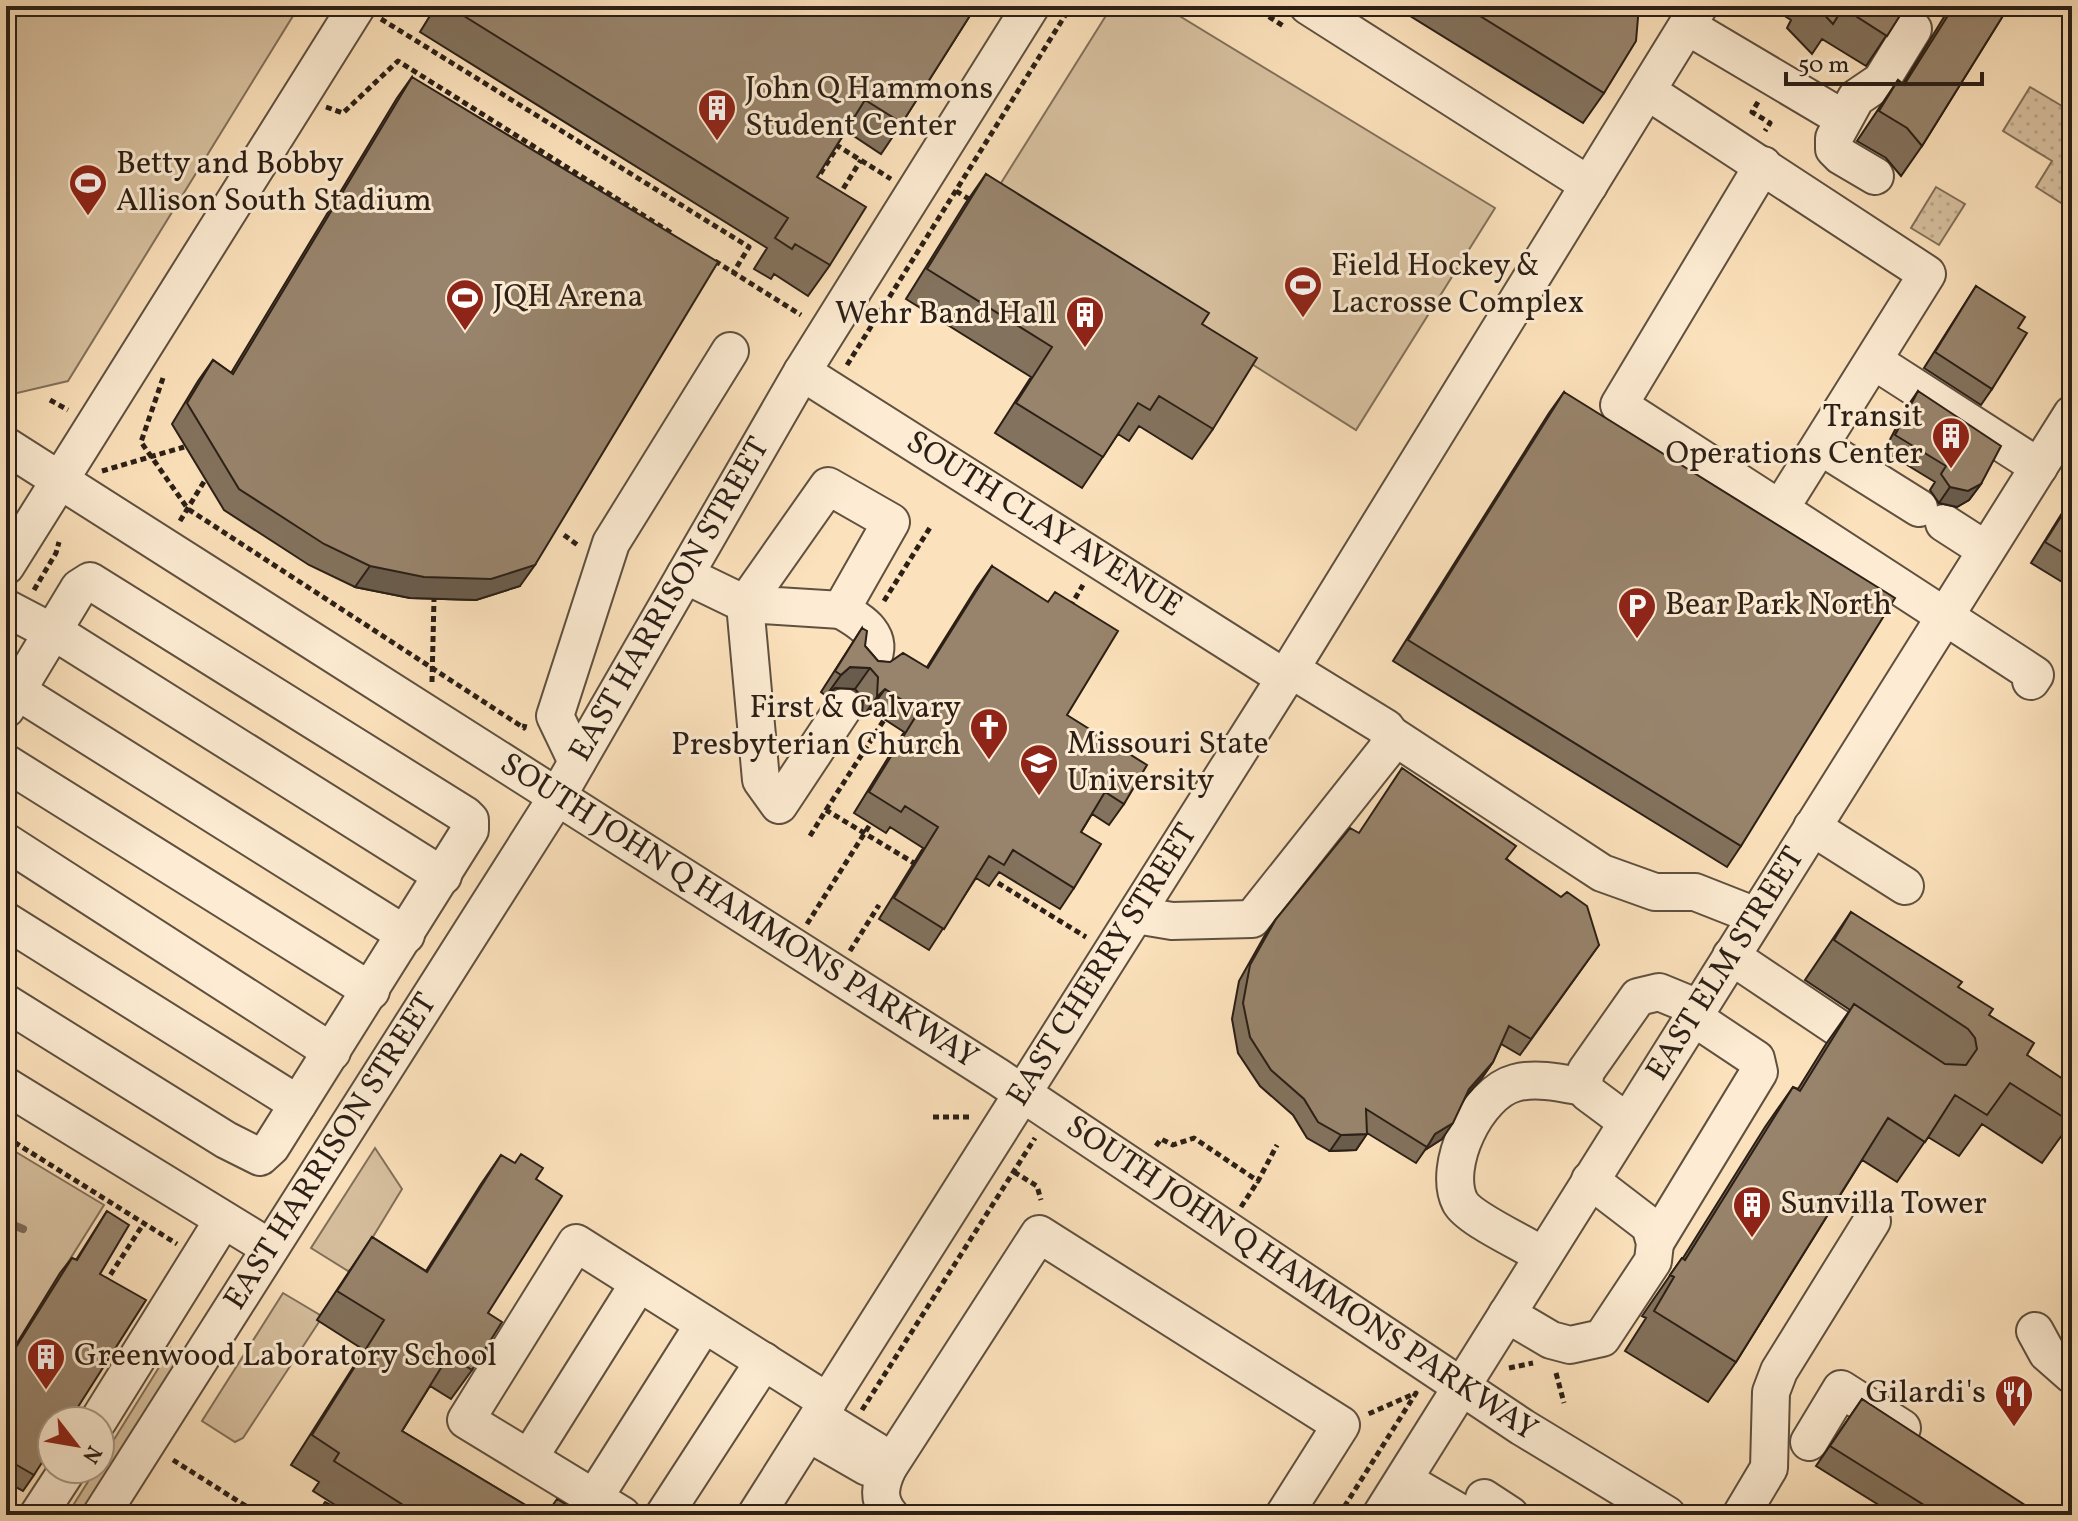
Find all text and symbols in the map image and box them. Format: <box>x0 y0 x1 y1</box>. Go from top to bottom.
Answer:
scale bar <box>1786 36 1982 86</box>
text: 50 m <box>1798 49 1850 83</box>
place label: John Q Hammons Student Center <box>745 68 993 149</box>
building icon: John Q Hammons Student Center <box>696 87 738 142</box>
place label: Betty and Bobby Allison South Stadium <box>116 143 432 224</box>
sports icon: Betty and Bobby Allison South Stadium <box>67 162 109 217</box>
place label: Field Hockey & Lacrosse Complex <box>1331 245 1584 326</box>
sports icon: Field Hockey & Lacrosse Complex <box>1282 264 1324 319</box>
place label: JQH Arena <box>493 276 644 320</box>
sports icon: JQH Arena <box>444 277 486 332</box>
place label: Wehr Band Hall <box>835 293 1057 337</box>
building icon: Wehr Band Hall <box>1064 294 1106 349</box>
place label: Transit Operations Center <box>1665 396 1923 477</box>
building icon: Transit Operations Center <box>1930 415 1972 470</box>
street label: SOUTH CLAY AVENUE <box>897 421 1190 629</box>
street label: EAST HARRISON STREET <box>560 430 781 770</box>
place label: Bear Park North <box>1665 584 1892 628</box>
parking icon: Bear Park North <box>1616 585 1658 640</box>
place label: First & Calvary Presbyterian Church <box>671 687 961 768</box>
church icon: First & Calvary Presbyterian Church <box>968 706 1010 761</box>
place label: Missouri State University <box>1067 723 1269 804</box>
school or university icon: Missouri State University <box>1018 742 1060 797</box>
street label: SOUTH JOHN Q HAMMONS PARKWAY <box>491 743 986 1080</box>
street label: EAST CHERRY STREET <box>997 816 1209 1115</box>
street label: EAST ELM STREET <box>1637 839 1816 1090</box>
street label: EAST HARRISON STREET <box>214 985 449 1319</box>
street label: SOUTH JOHN Q HAMMONS PARKWAY <box>1056 1106 1545 1453</box>
place label: Sunvilla Tower <box>1780 1183 1987 1227</box>
building icon: Sunvilla Tower <box>1731 1184 1773 1239</box>
place label: Greenwood Laboratory School <box>74 1335 497 1379</box>
building icon: Greenwood Laboratory School <box>25 1336 67 1391</box>
place label: Gilardi's <box>1865 1372 1986 1416</box>
restaurant icon: Gilardi's <box>1993 1373 2035 1428</box>
north arrow <box>36 1405 116 1485</box>
text: N <box>74 1439 108 1469</box>

